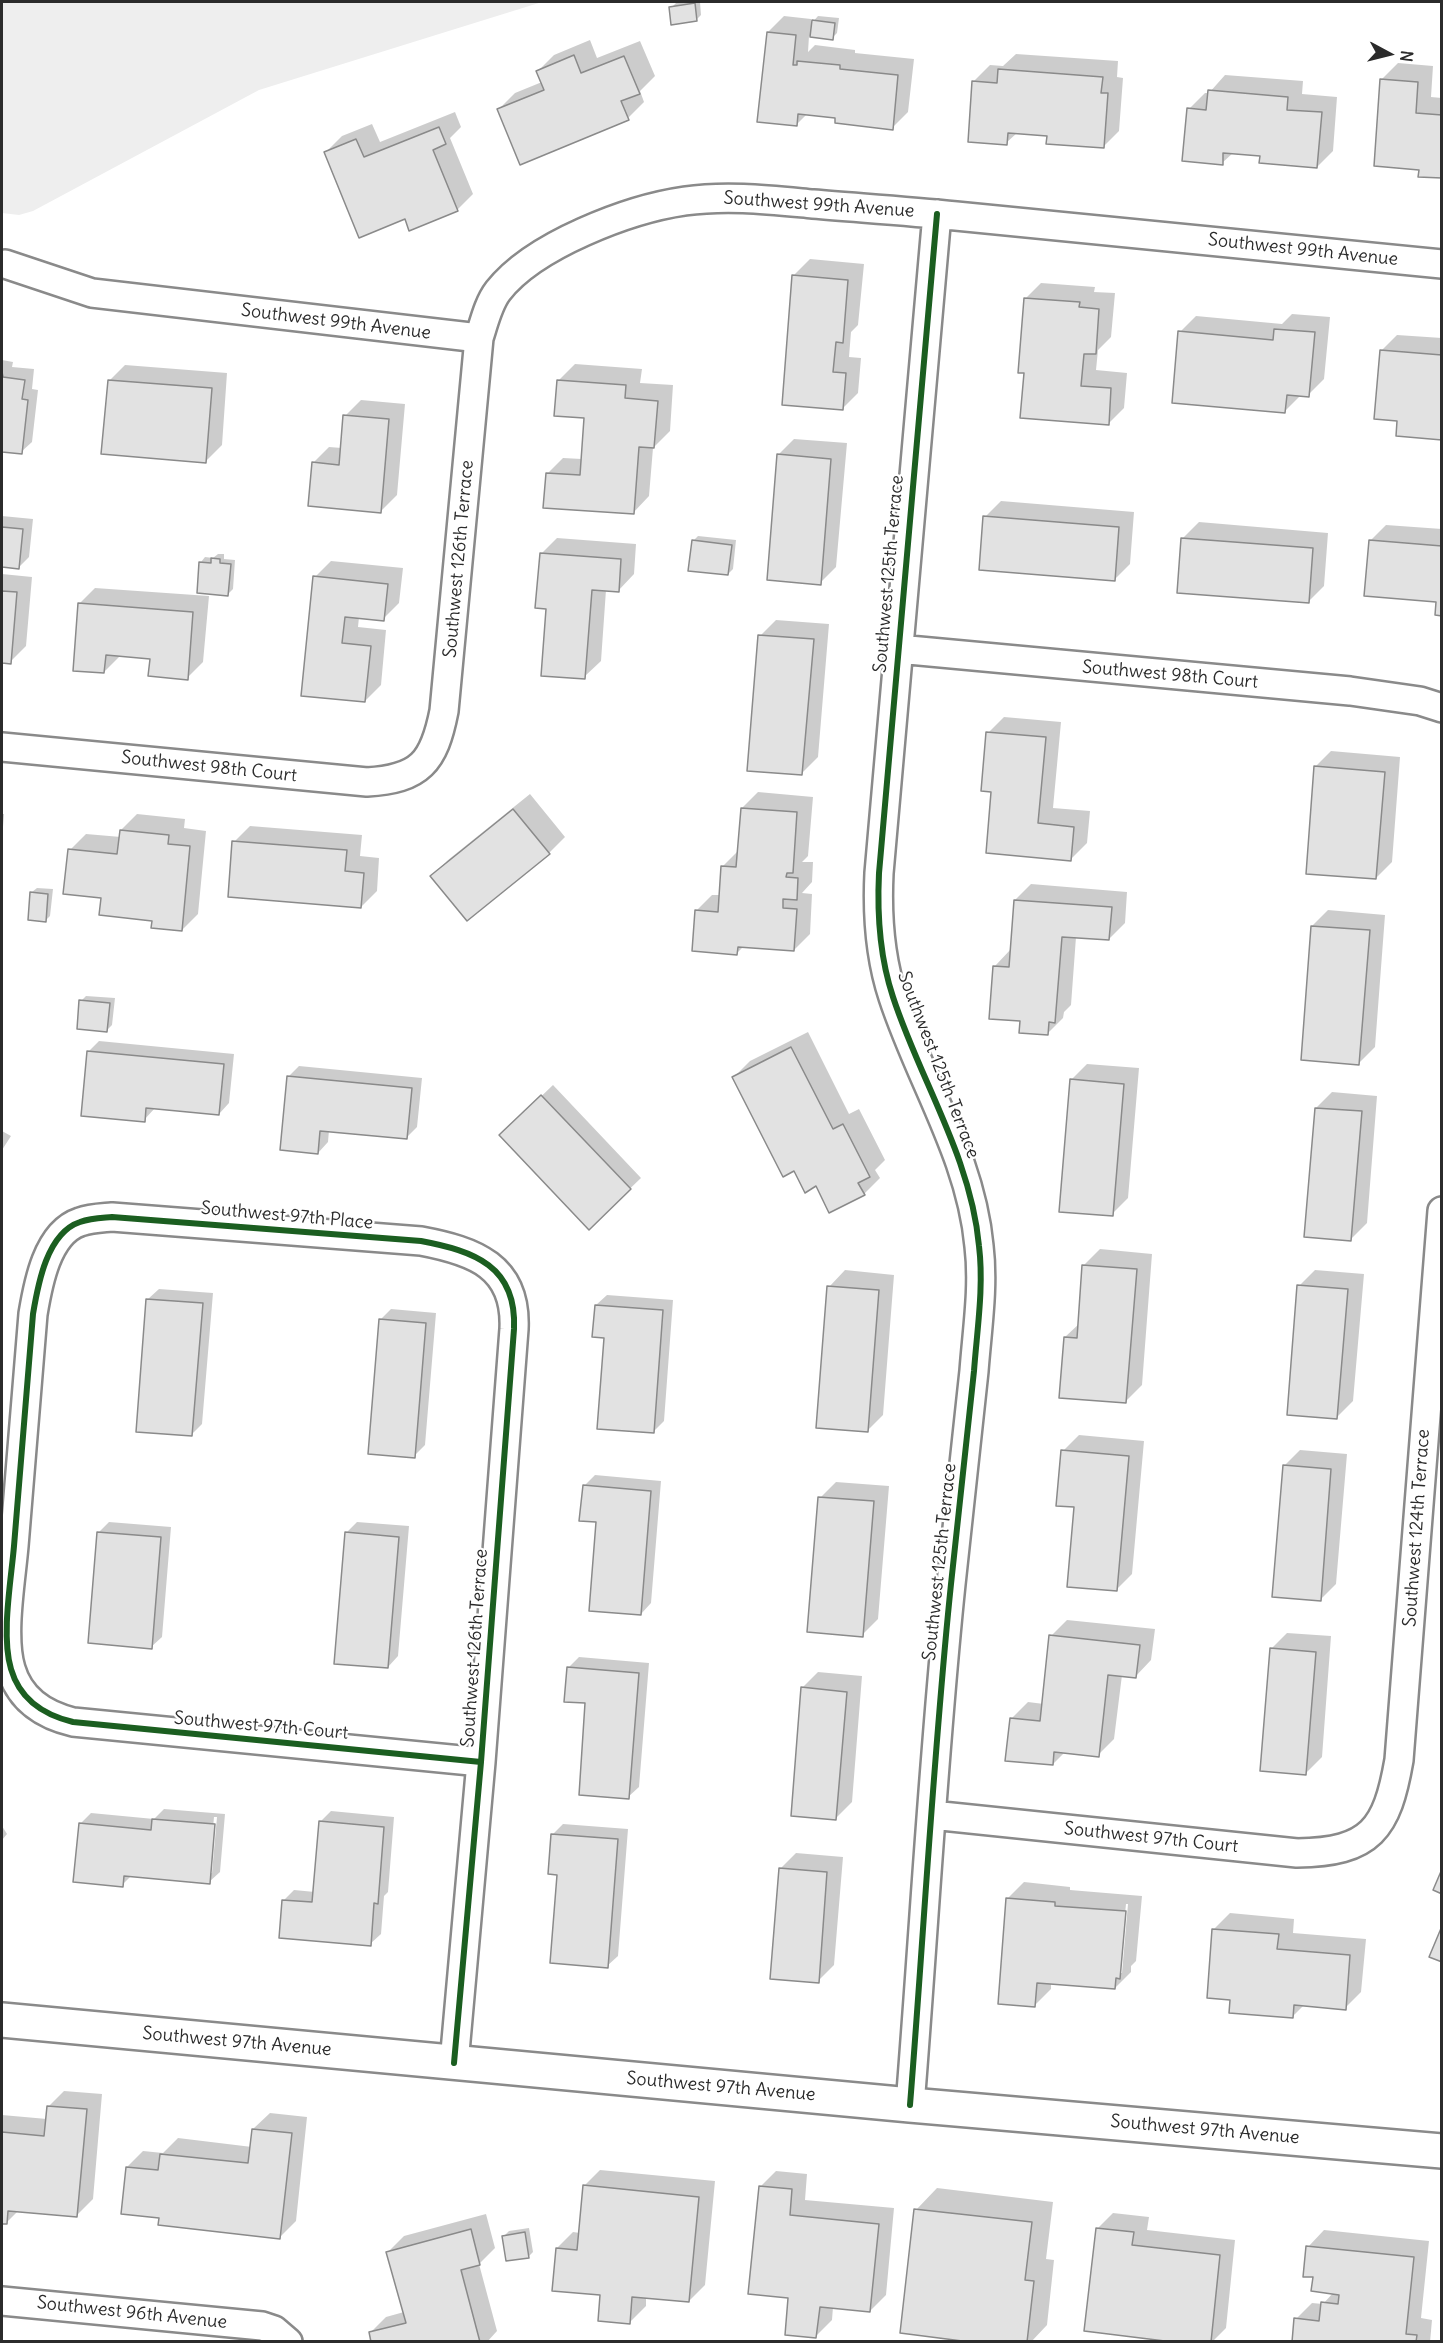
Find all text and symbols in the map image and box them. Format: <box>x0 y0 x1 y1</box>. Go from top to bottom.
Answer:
north arrow <box>1359 24 1419 84</box>
text: N <box>1396 49 1417 63</box>
street label: Southwest 99th Avenue <box>723 188 915 222</box>
street label: Southwest 99th Avenue <box>1207 229 1399 271</box>
street label: Southwest 99th Avenue <box>240 300 432 344</box>
street label: Southwest 126th Terrace <box>440 459 478 659</box>
street label: Southwest 125th Terrace <box>870 474 908 674</box>
street label: Southwest 98th Court <box>1081 657 1259 693</box>
street label: Southwest 98th Court <box>120 747 298 787</box>
street label: Southwest 125th Terrace <box>892 968 984 1162</box>
street label: Southwest 97th Place <box>200 1198 374 1234</box>
street label: Southwest 124th Terrace <box>1399 1428 1435 1628</box>
street label: Southwest 125th Terrace <box>919 1462 961 1662</box>
street label: Southwest 126th Terrace <box>457 1548 493 1748</box>
street label: Southwest 97th Court <box>173 1708 349 1744</box>
street label: Southwest 97th Court <box>1063 1818 1239 1858</box>
street label: Southwest 97th Avenue <box>142 2023 332 2061</box>
street label: Southwest 97th Avenue <box>626 2068 816 2106</box>
street label: Southwest 97th Avenue <box>1110 2111 1300 2149</box>
street label: Southwest 96th Avenue <box>36 2292 228 2334</box>

